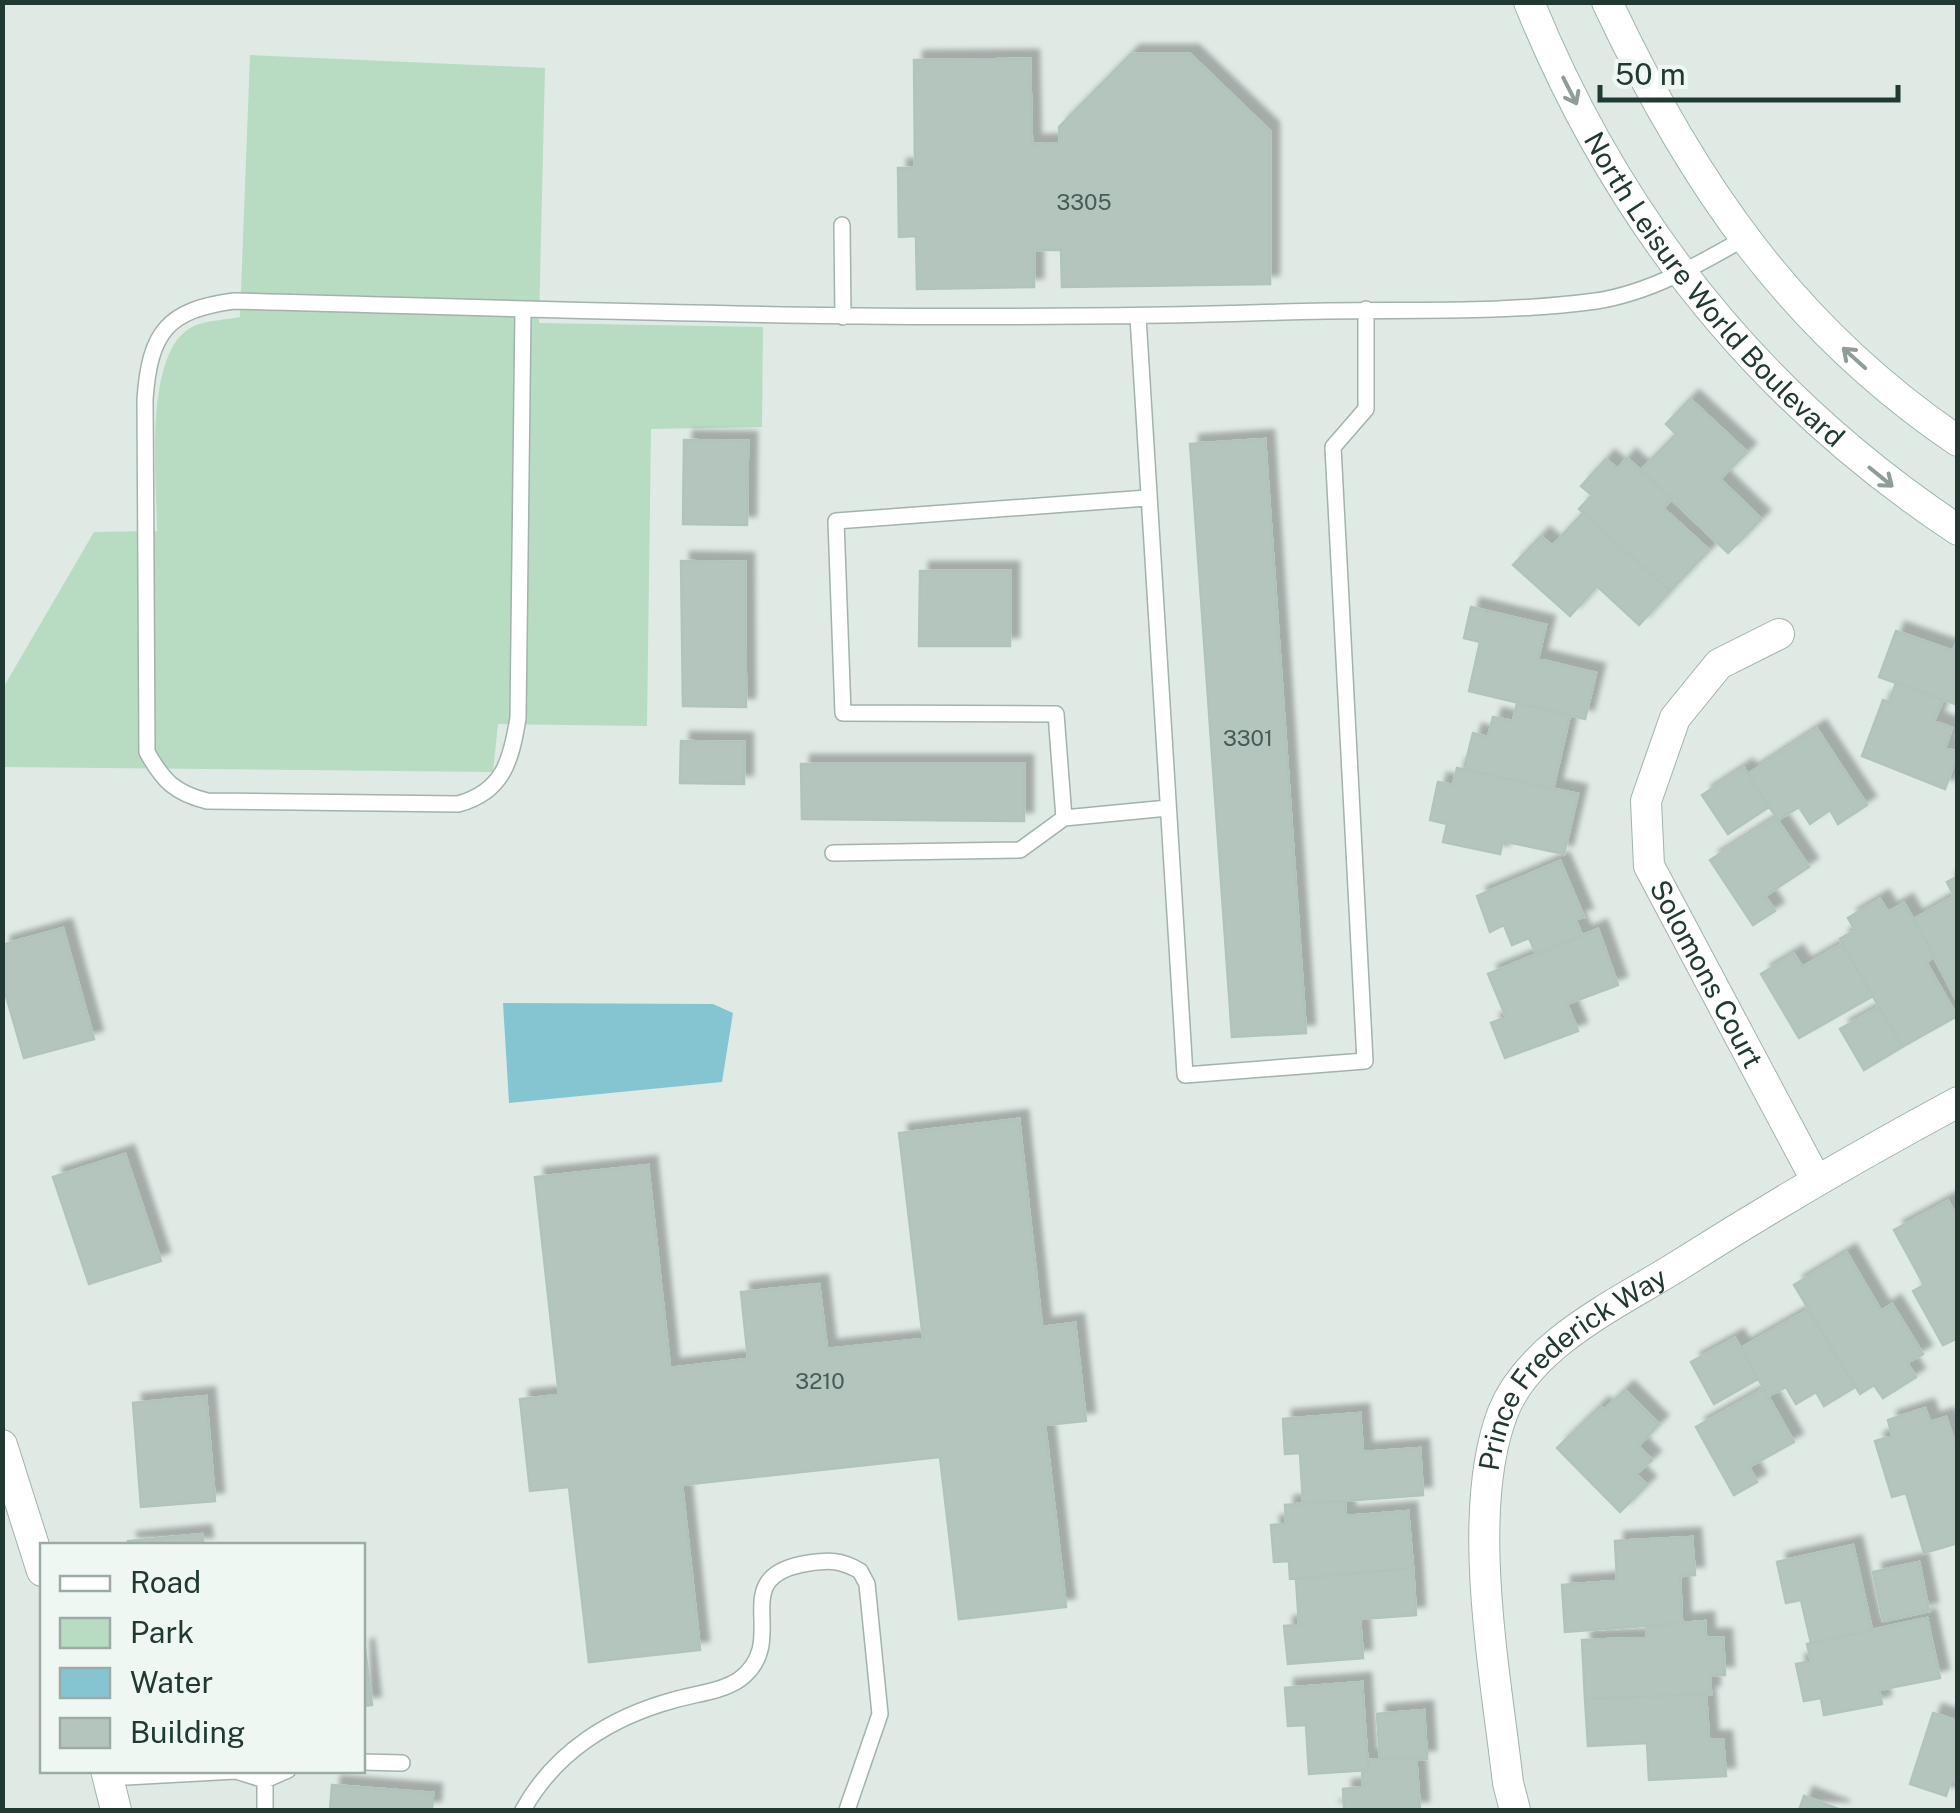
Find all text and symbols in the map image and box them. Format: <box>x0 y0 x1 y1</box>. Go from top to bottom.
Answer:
scale bar <box>1600 40 1898 102</box>
text: 50 m <box>1615 56 1686 92</box>
one-way arrow <box>1561 75 1580 105</box>
street label: North Leisure World Boulevard <box>1578 126 1852 453</box>
house number: 3305 <box>1057 189 1112 215</box>
one-way arrow <box>1842 347 1868 369</box>
one-way arrow <box>1867 466 1893 488</box>
house number: 3301 <box>1223 725 1273 751</box>
street label: Solomons Court <box>1643 874 1770 1073</box>
street label: Prince Frederick Way <box>1472 1260 1672 1473</box>
house number: 3210 <box>795 1368 845 1394</box>
legend <box>40 1543 365 1773</box>
text: Road <box>130 1564 201 1600</box>
text: Park <box>130 1614 194 1650</box>
text: Water <box>130 1664 213 1700</box>
text: Building <box>130 1714 245 1750</box>

